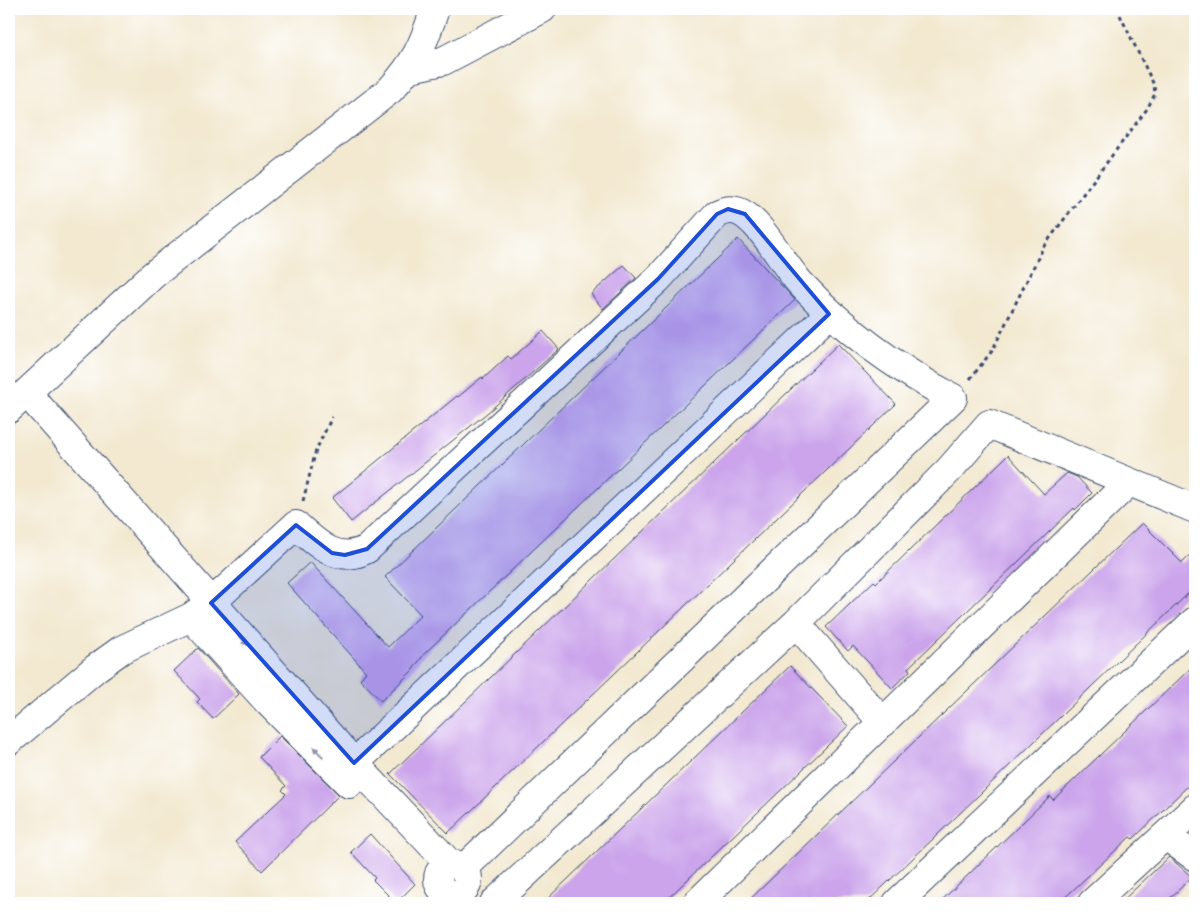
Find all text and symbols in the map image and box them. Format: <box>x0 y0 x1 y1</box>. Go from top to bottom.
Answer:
one-way arrow <box>237 633 249 645</box>
one-way arrow <box>312 746 324 758</box>

